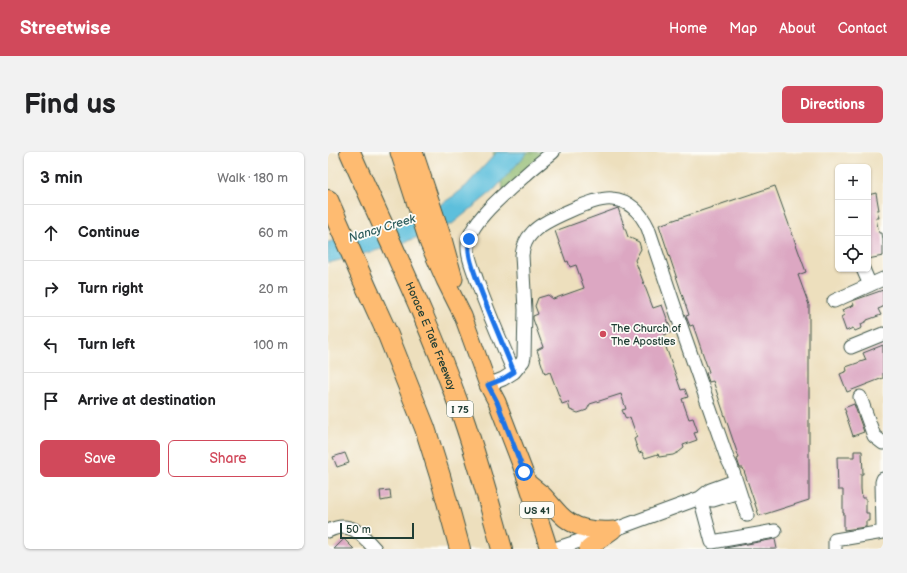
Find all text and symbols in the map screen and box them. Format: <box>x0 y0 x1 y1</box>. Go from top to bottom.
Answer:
text: Streetwise <box>20 17 111 40</box>
text: Home <box>669 20 707 37</box>
text: Map <box>729 20 757 37</box>
text: About <box>779 20 816 37</box>
text: Contact <box>838 20 887 37</box>
button: Directions <box>782 86 883 123</box>
text: Find us <box>24 88 116 121</box>
map controls <box>835 164 871 272</box>
button: + <box>835 164 871 200</box>
text: 3 min <box>40 168 83 188</box>
text: Walk · 180 m <box>217 170 288 186</box>
button: − <box>835 200 871 236</box>
water label: Nancy Creek <box>347 211 418 246</box>
icon: ahead <box>40 222 62 244</box>
text: Continue <box>78 223 140 242</box>
text: 60 m <box>258 225 288 241</box>
route end <box>460 230 478 248</box>
button: locate <box>835 236 871 272</box>
icon: right <box>40 278 62 300</box>
text: Turn right <box>78 279 143 298</box>
street label: Horace E Tate Freeway <box>402 280 459 392</box>
text: 20 m <box>258 281 288 297</box>
place label: The Church of The Apostles <box>611 322 682 348</box>
marker: The Church of The Apostles <box>598 329 608 339</box>
icon: left <box>40 334 62 356</box>
text: Turn left <box>78 335 135 354</box>
text: 100 m <box>253 337 288 353</box>
icon: arrive <box>40 390 62 412</box>
text: Arrive at destination <box>78 391 216 410</box>
road number: I 75 <box>447 401 473 417</box>
button: Save <box>40 440 160 477</box>
button: Share <box>168 440 288 477</box>
route start <box>515 463 533 481</box>
road number: US 41 <box>520 502 554 518</box>
scale bar <box>340 521 414 540</box>
text: 50 m <box>346 523 371 536</box>

